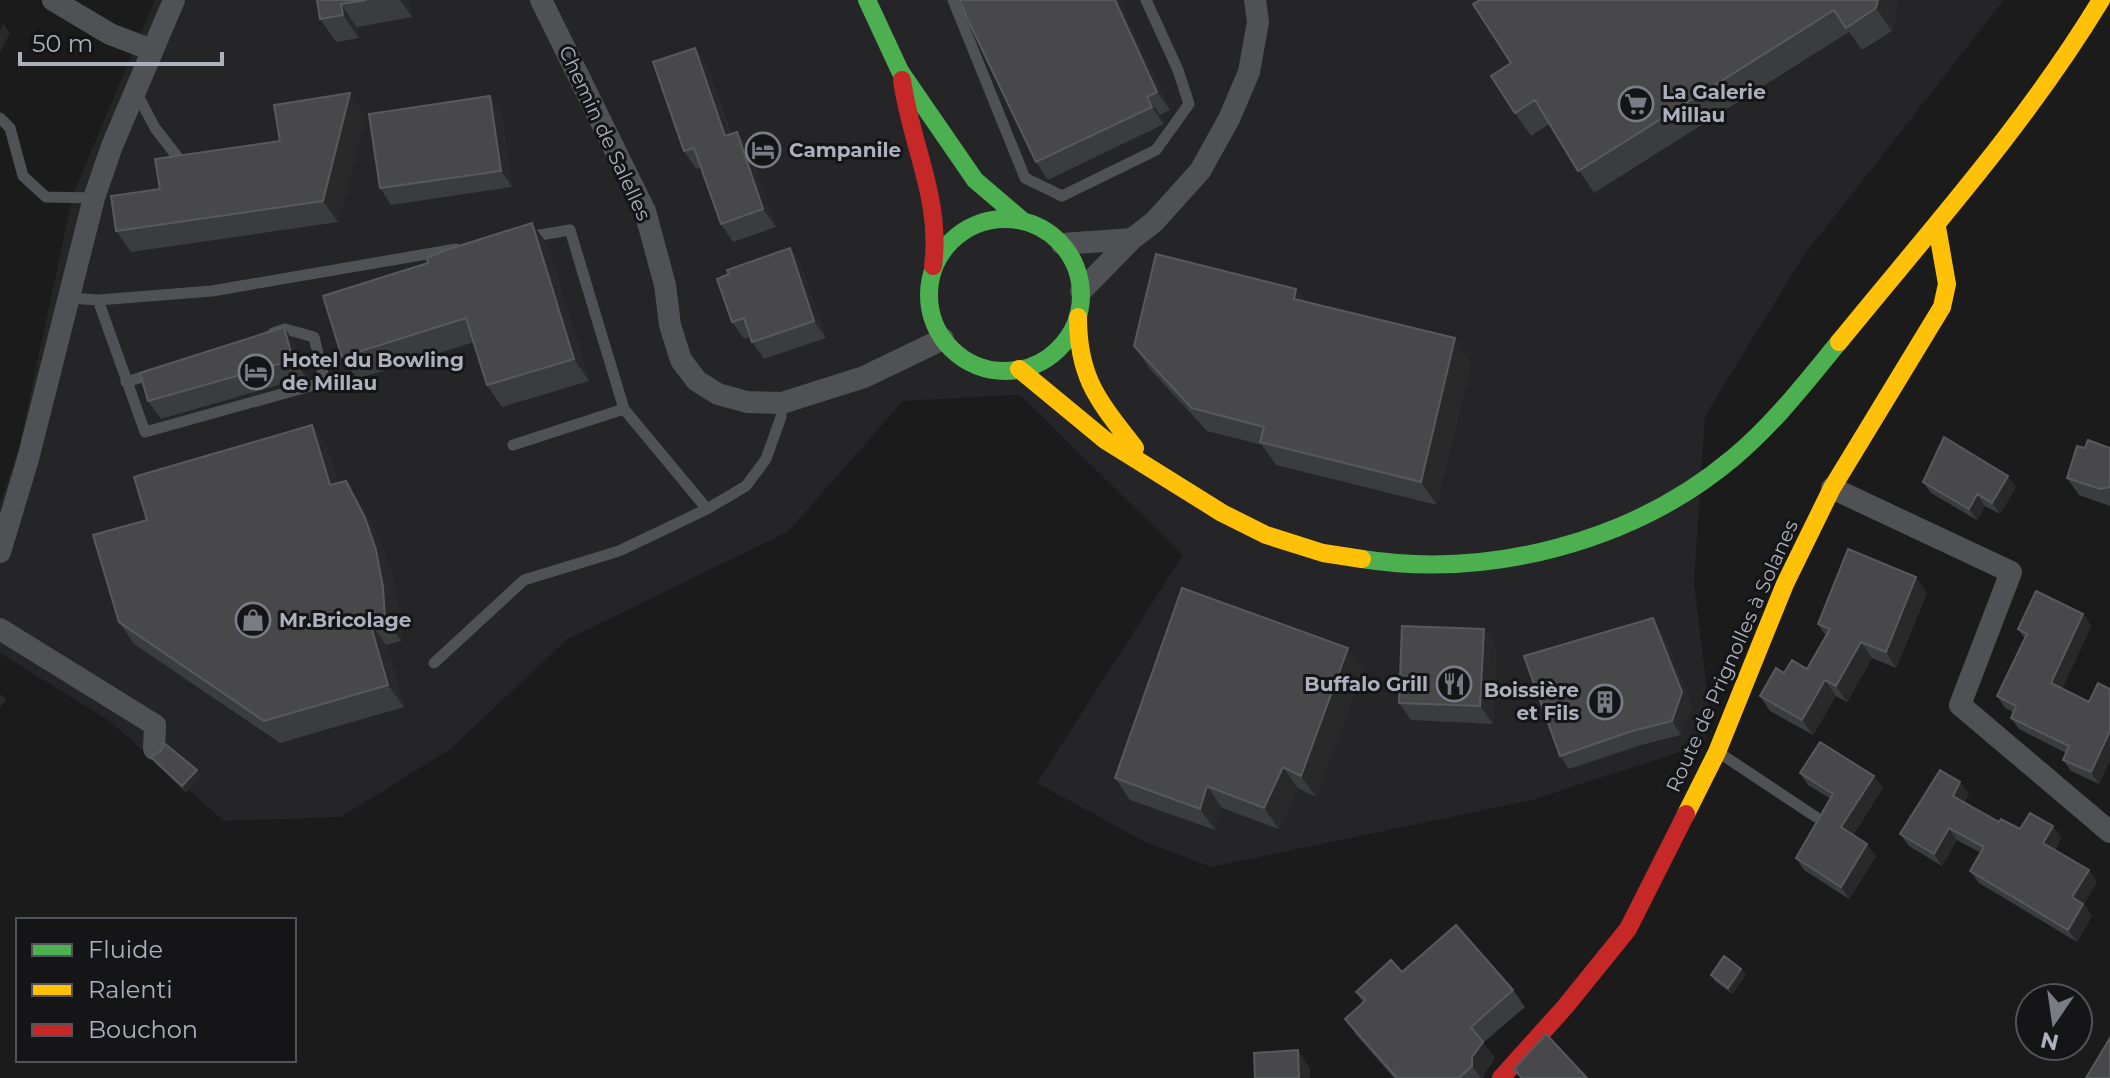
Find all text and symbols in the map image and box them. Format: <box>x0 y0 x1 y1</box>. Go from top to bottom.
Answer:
scale bar <box>20 16 222 66</box>
text: 50 m <box>32 29 93 58</box>
street label: Chemin de Salelles <box>554 42 656 224</box>
place label: La Galerie Millau <box>1662 80 1766 127</box>
supermarket icon: La Galerie Millau <box>1617 85 1655 123</box>
hotel icon: Campanile <box>744 131 782 169</box>
place label: Campanile <box>789 138 901 162</box>
place label: Hotel du Bowling de Millau <box>282 348 464 395</box>
hotel icon: Hotel du Bowling de Millau <box>237 353 275 391</box>
street label: Route de Prignolles à Solanes <box>1661 516 1803 796</box>
shop icon: Mr.Bricolage <box>234 601 272 639</box>
place label: Mr.Bricolage <box>279 608 411 632</box>
restaurant icon: Buffalo Grill <box>1435 665 1473 703</box>
place label: Buffalo Grill <box>1304 672 1428 696</box>
place label: Boissière et Fils <box>1484 678 1579 725</box>
building icon: Boissière et Fils <box>1586 683 1624 721</box>
legend <box>16 918 296 1062</box>
text: Fluide <box>88 935 163 964</box>
text: Ralenti <box>88 975 173 1004</box>
north arrow <box>2014 982 2094 1062</box>
text: Bouchon <box>88 1015 198 1044</box>
text: N <box>2038 1026 2061 1056</box>

